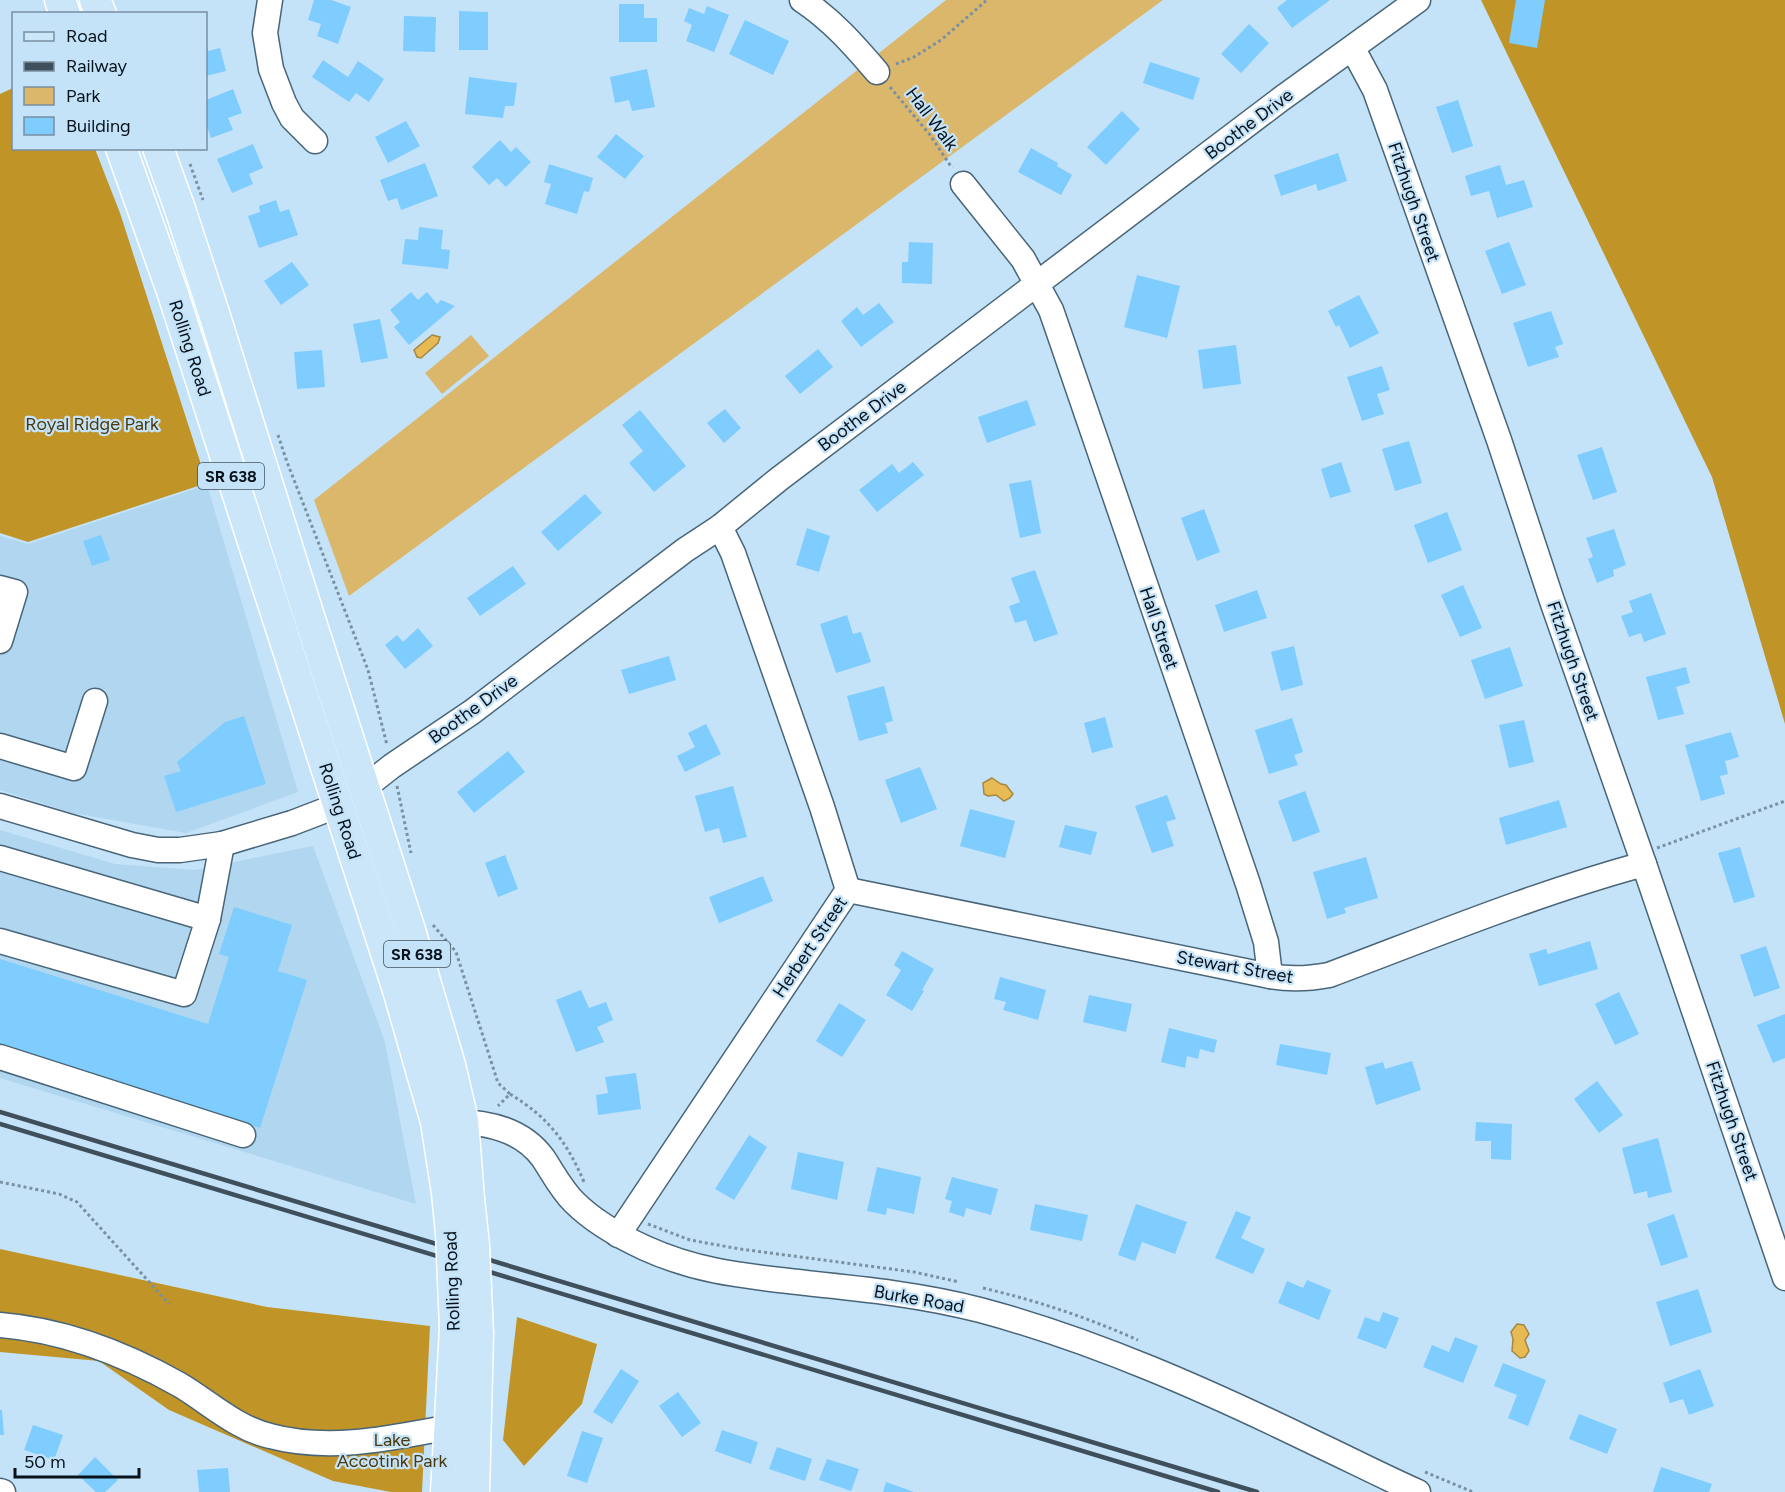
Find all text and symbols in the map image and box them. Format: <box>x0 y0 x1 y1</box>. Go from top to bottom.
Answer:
legend <box>12 12 207 150</box>
text: Road <box>66 25 107 47</box>
text: Railway <box>66 55 128 77</box>
street label: Hall Walk <box>901 83 963 155</box>
street label: Boothe Drive <box>1201 84 1298 164</box>
text: Park <box>66 85 101 107</box>
text: Building <box>66 115 131 137</box>
street label: Fitzhugh Street <box>1383 139 1445 265</box>
street label: Rolling Road <box>164 297 216 399</box>
street label: Boothe Drive <box>814 376 911 456</box>
park label: Royal Ridge Park <box>25 413 159 435</box>
road number: SR 638 <box>198 463 264 489</box>
street label: Hall Street <box>1135 584 1183 672</box>
street label: Fitzhugh Street <box>1542 598 1604 724</box>
street label: Boothe Drive <box>424 669 522 749</box>
street label: Rolling Road <box>314 760 366 862</box>
street label: Herbert Street <box>768 892 852 1002</box>
road number: SR 638 <box>384 941 450 967</box>
street label: Stewart Street <box>1175 946 1295 988</box>
street label: Fitzhugh Street <box>1701 1058 1763 1184</box>
street label: Rolling Road <box>439 1230 465 1332</box>
street label: Burke Road <box>872 1280 966 1318</box>
park label: Lake Accotink Park <box>337 1429 447 1472</box>
scale bar <box>15 1441 140 1479</box>
text: 50 m <box>24 1451 66 1473</box>

